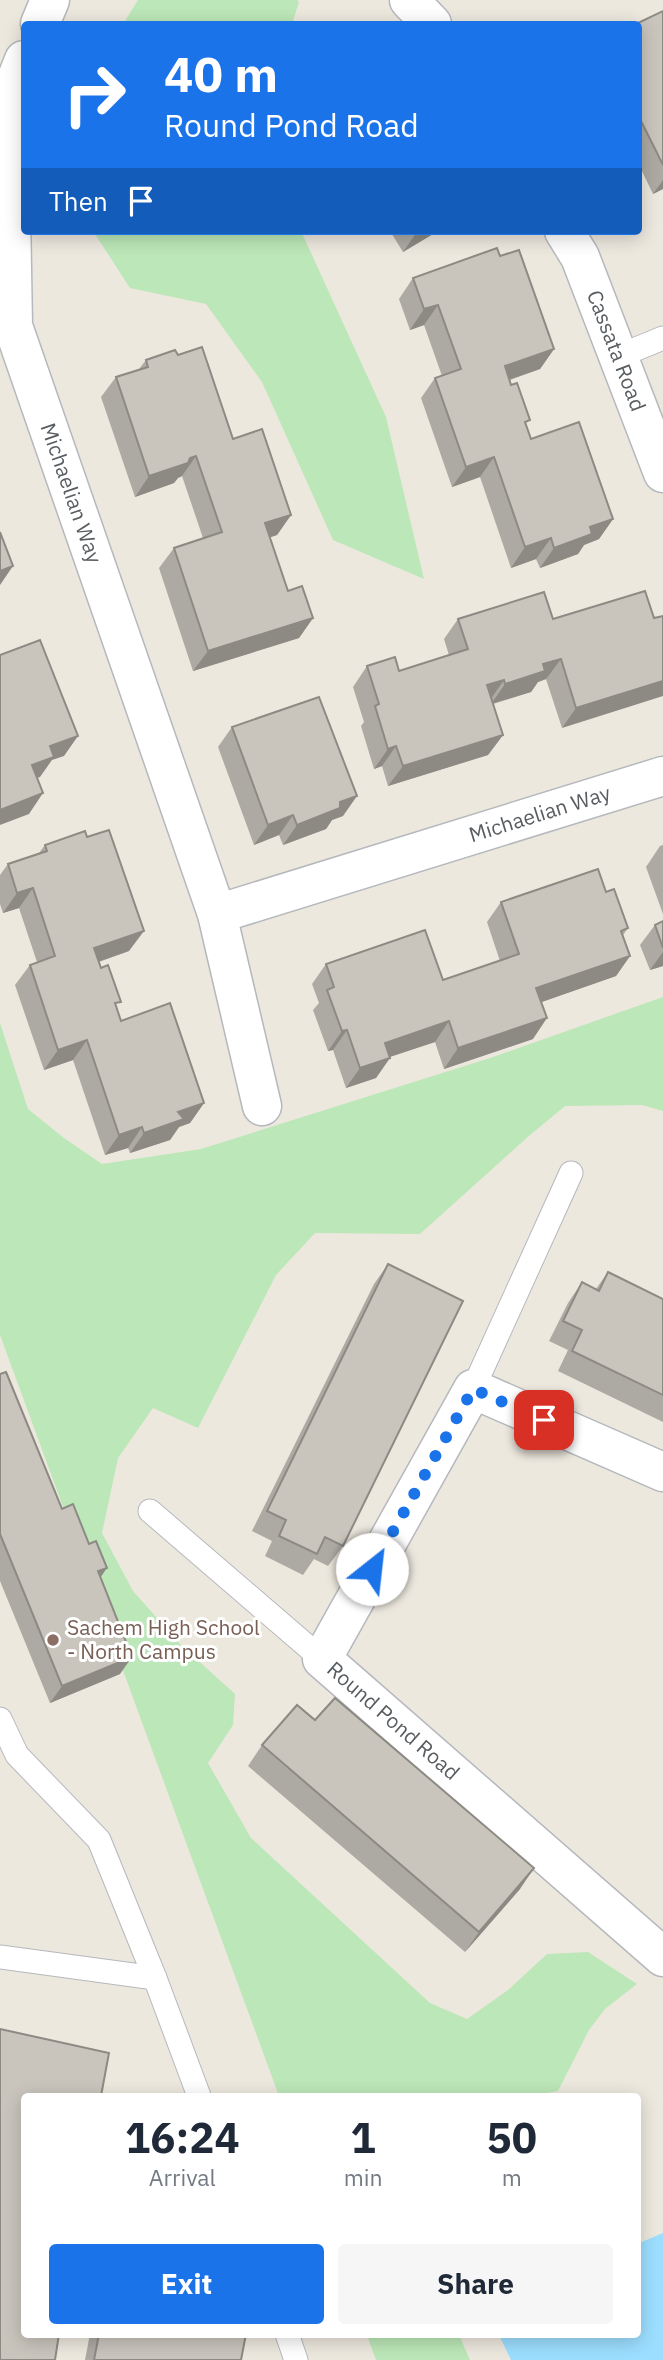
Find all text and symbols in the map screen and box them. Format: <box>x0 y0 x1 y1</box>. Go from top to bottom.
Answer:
text: 40 m <box>164 42 278 105</box>
icon: right <box>49 49 140 140</box>
text: Round Pond Road <box>164 104 419 146</box>
icon: arrive <box>122 182 160 220</box>
text: Then <box>49 184 108 218</box>
street label: Cassata Road <box>581 286 653 415</box>
street label: Michaelian Way <box>35 419 109 567</box>
street label: Michaelian Way <box>465 778 614 848</box>
pin <box>514 1390 574 1450</box>
icon: arrive <box>525 1401 563 1439</box>
position arrow <box>335 1532 409 1606</box>
place label: Sachem High School - North Campus <box>67 1613 260 1665</box>
marker: Sachem High School - North Campus <box>45 1632 61 1648</box>
street label: Round Pond Road <box>321 1655 466 1786</box>
text: 16:24 <box>125 2110 240 2165</box>
text: 1 <box>351 2110 376 2165</box>
text: 50 <box>487 2110 537 2165</box>
text: Arrival <box>149 2162 216 2192</box>
text: min <box>344 2162 383 2192</box>
text: m <box>502 2162 522 2192</box>
button: Exit <box>49 2244 324 2324</box>
button: Share <box>338 2244 613 2324</box>

